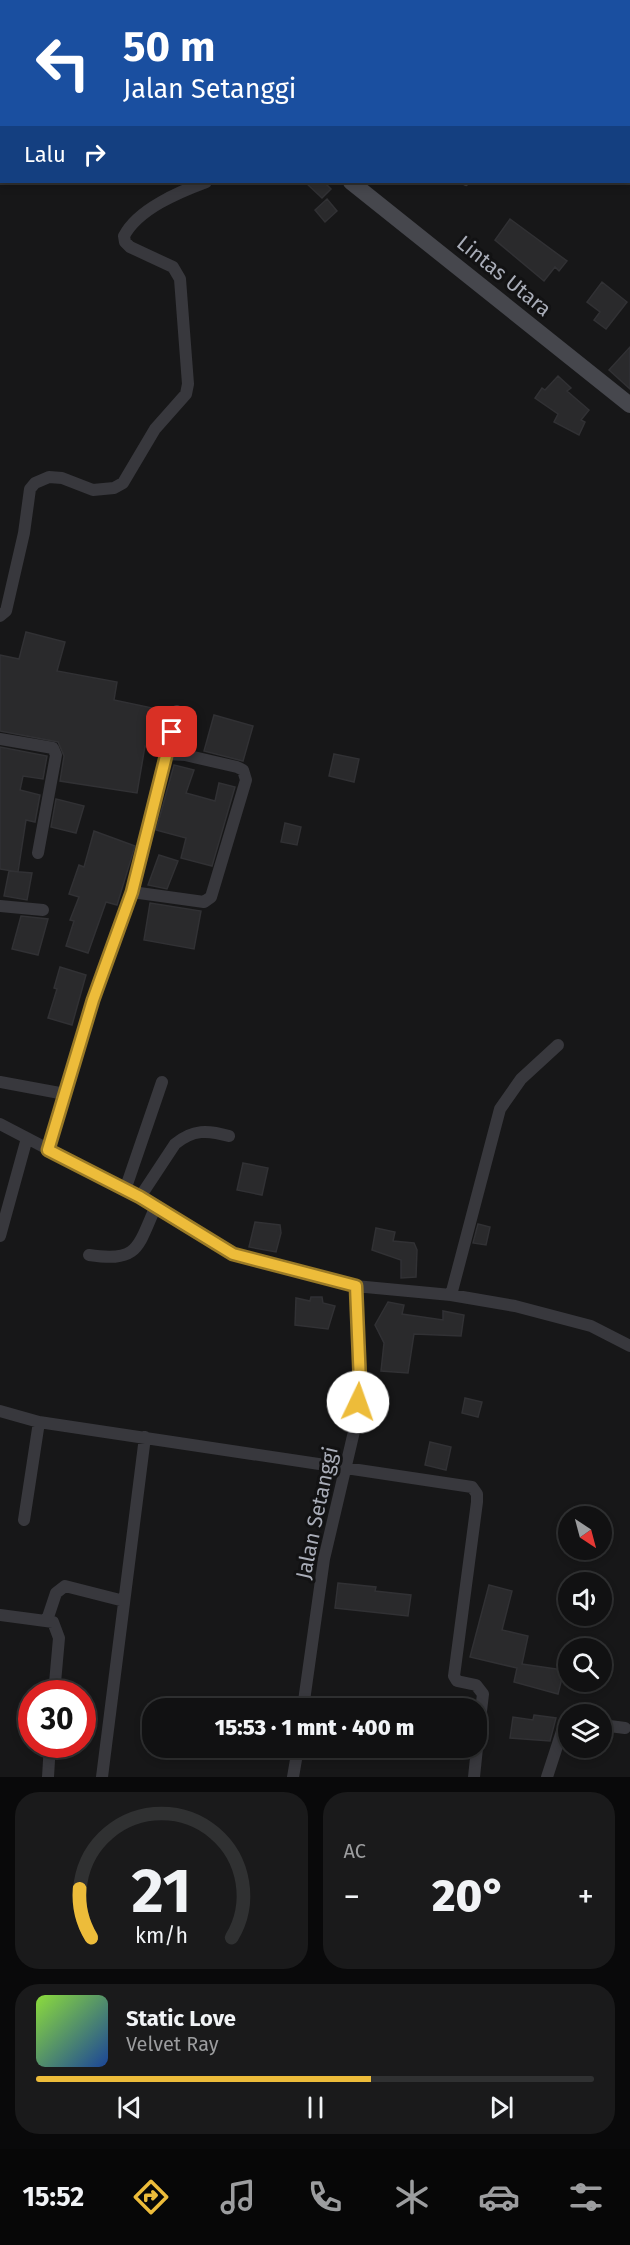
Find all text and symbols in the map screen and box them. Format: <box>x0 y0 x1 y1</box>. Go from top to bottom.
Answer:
text: 50 m <box>123 22 216 72</box>
icon: left <box>24 24 102 102</box>
text: Jalan Setanggi <box>123 73 296 105</box>
icon: right <box>78 138 111 171</box>
text: Lalu <box>24 141 66 168</box>
street label: Lintas Utara <box>451 230 557 322</box>
pin <box>146 706 197 757</box>
icon: arrive <box>155 715 188 748</box>
position arrow <box>326 1370 390 1434</box>
street label: Jalan Setanggi <box>290 1444 344 1582</box>
north arrow <box>558 1506 612 1560</box>
map controls <box>558 1506 612 1758</box>
button: sound <box>558 1572 612 1626</box>
button: search <box>558 1638 612 1692</box>
speed limit sign: 30 <box>18 1680 96 1758</box>
button: layers <box>558 1704 612 1758</box>
text: 15:53 · 1 mnt · 400 m <box>215 1714 414 1741</box>
text: AC <box>344 1839 366 1863</box>
text: 21 <box>131 1854 191 1929</box>
text: 20° <box>432 1869 506 1923</box>
text: − <box>344 1877 360 1917</box>
text: + <box>578 1877 594 1917</box>
text: km/h <box>135 1923 188 1949</box>
text: Static Love <box>126 2005 236 2032</box>
text: Velvet Ray <box>126 2032 219 2056</box>
icon: previous <box>113 2091 146 2124</box>
icon: pause <box>299 2091 332 2124</box>
icon: next <box>485 2091 518 2124</box>
icon: directions <box>130 2176 172 2218</box>
icon: music <box>217 2176 259 2218</box>
icon: phone <box>304 2176 346 2218</box>
icon: climate <box>391 2176 433 2218</box>
icon: car <box>478 2176 520 2218</box>
icon: filters <box>565 2176 607 2218</box>
text: 15:52 <box>23 2181 84 2213</box>

